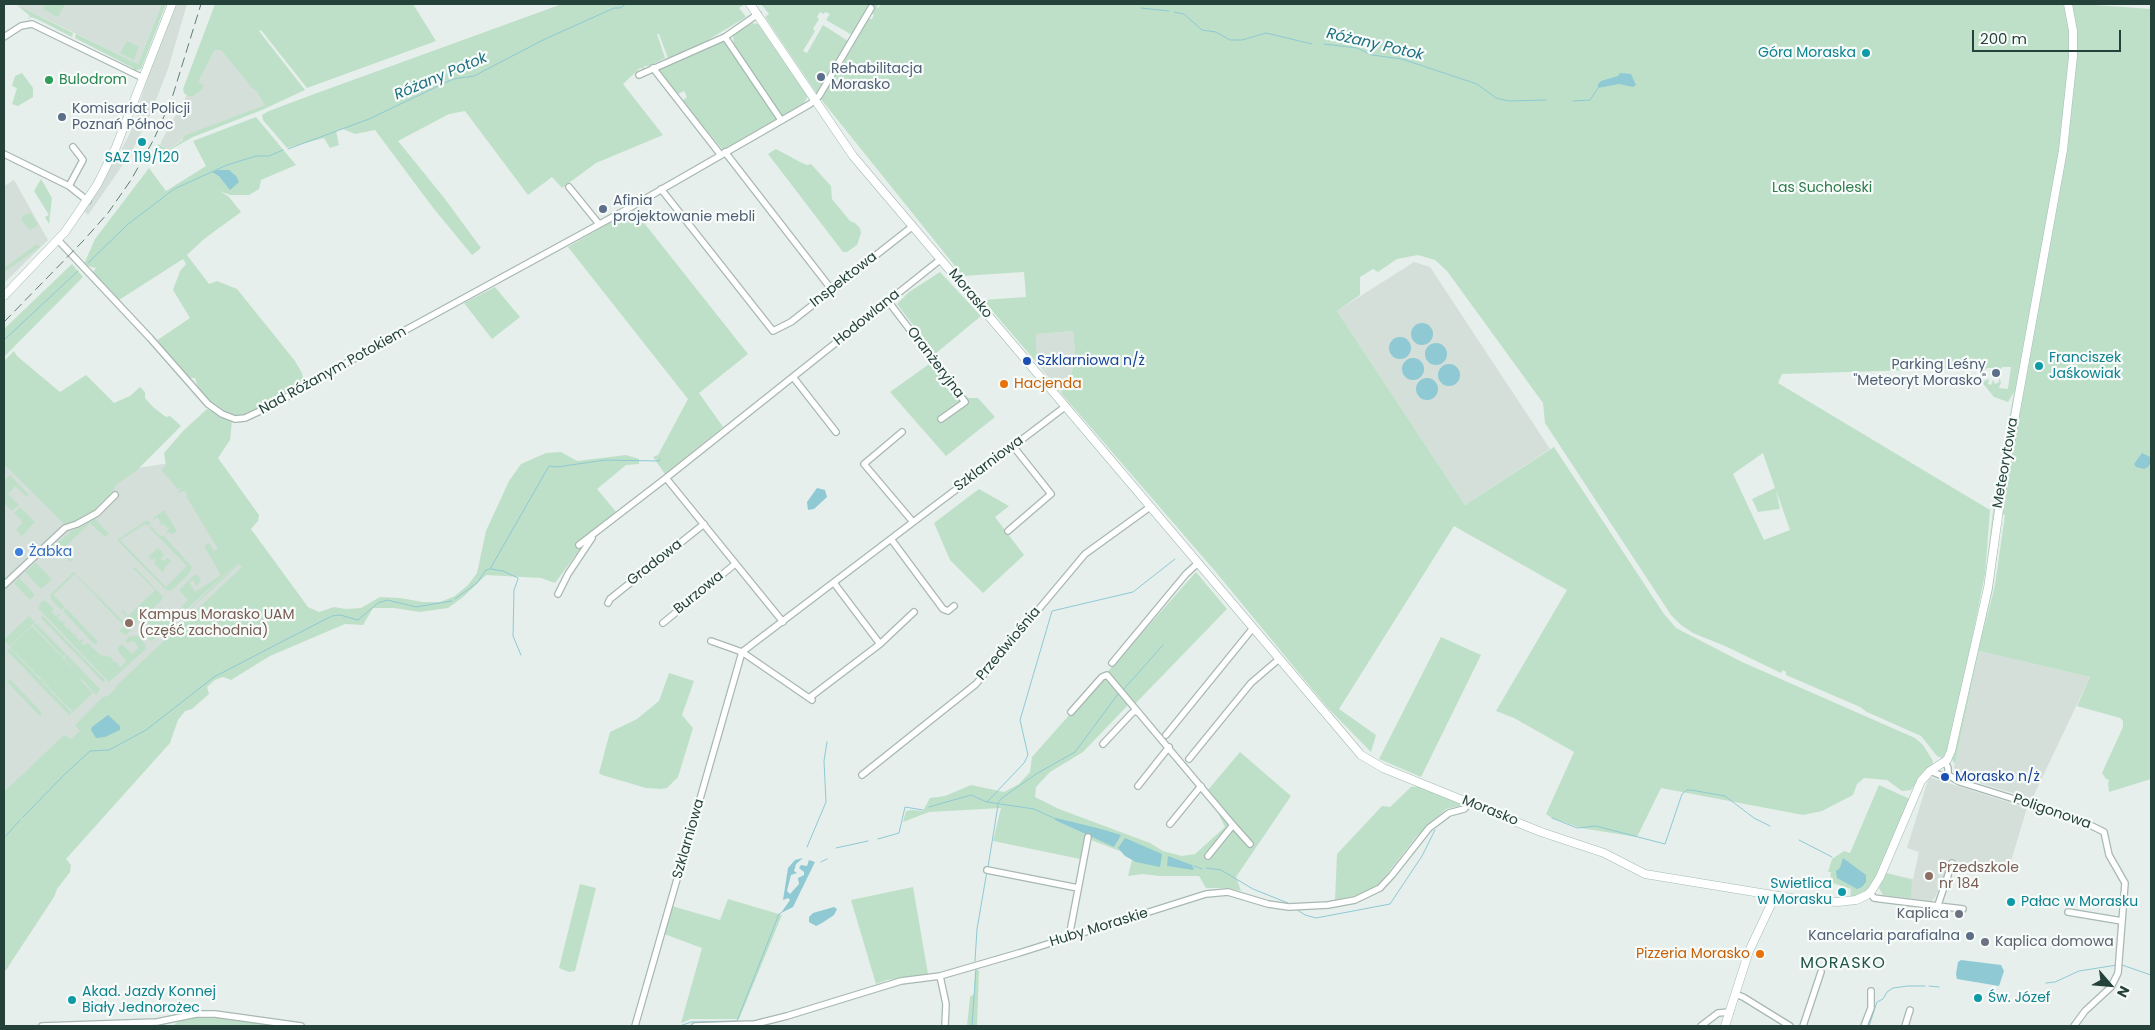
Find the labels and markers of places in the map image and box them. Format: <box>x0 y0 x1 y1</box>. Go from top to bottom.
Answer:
place label: Góra Moraska <box>1758 45 1856 61</box>
marker: Góra Moraska <box>1860 47 1872 59</box>
place label: Rehabilitacja Morasko <box>831 61 922 94</box>
marker: Rehabilitacja Morasko <box>815 71 827 83</box>
place label: Bulodrom <box>59 72 127 88</box>
marker: Bulodrom <box>43 74 55 86</box>
place label: Komisariat Policji Poznań Północ <box>72 101 190 134</box>
marker: Komisariat Policji Poznań Północ <box>56 111 68 123</box>
marker: SAZ 119/120 <box>136 136 148 148</box>
place label: SAZ 119/120 <box>105 150 179 166</box>
place label: Afinia projektowanie mebli <box>613 193 755 226</box>
marker: Afinia projektowanie mebli <box>597 203 609 215</box>
place label: Franciszek Jaśkowiak <box>2049 350 2121 382</box>
place label: Szklarniowa n/ż <box>1037 353 1145 369</box>
marker: Szklarniowa n/ż <box>1021 355 1033 367</box>
place label: Parking Leśny "Meteoryt Morasko" <box>1853 357 1986 390</box>
marker: Franciszek Jaśkowiak <box>2033 360 2045 372</box>
marker: Parking Leśny "Meteoryt Morasko" <box>1990 367 2002 379</box>
place label: Hacjenda <box>1014 376 1082 392</box>
marker: Hacjenda <box>998 378 1010 390</box>
place label: Żabka <box>29 544 72 560</box>
marker: Żabka <box>13 546 25 558</box>
place label: Kampus Morasko UAM (część zachodnia) <box>139 607 295 640</box>
marker: Kampus Morasko UAM (część zachodnia) <box>123 617 135 629</box>
place label: Morasko n/ż <box>1955 769 2040 785</box>
marker: Morasko n/ż <box>1939 771 1951 783</box>
place label: Przedszkole nr 184 <box>1939 860 2019 892</box>
marker: Przedszkole nr 184 <box>1923 870 1935 882</box>
place label: Swietlica w Morasku <box>1758 876 1832 909</box>
marker: Swietlica w Morasku <box>1836 886 1848 898</box>
place label: Pałac w Morasku <box>2021 894 2138 910</box>
marker: Pałac w Morasku <box>2005 896 2017 908</box>
place label: Kaplica <box>1897 906 1949 922</box>
marker: Kaplica <box>1953 908 1965 920</box>
place label: Kancelaria parafialna <box>1808 928 1960 944</box>
marker: Kancelaria parafialna <box>1964 930 1976 942</box>
place label: Kaplica domowa <box>1995 934 2114 950</box>
marker: Kaplica domowa <box>1979 936 1991 948</box>
place label: Pizzeria Morasko <box>1636 946 1750 962</box>
marker: Pizzeria Morasko <box>1754 948 1766 960</box>
place label: Akad. Jazdy Konnej Biały Jednorożec <box>82 984 216 1016</box>
place label: Św. Józef <box>1988 990 2050 1006</box>
marker: Św. Józef <box>1972 992 1984 1004</box>
marker: Akad. Jazdy Konnej Biały Jednorożec <box>66 994 78 1006</box>

